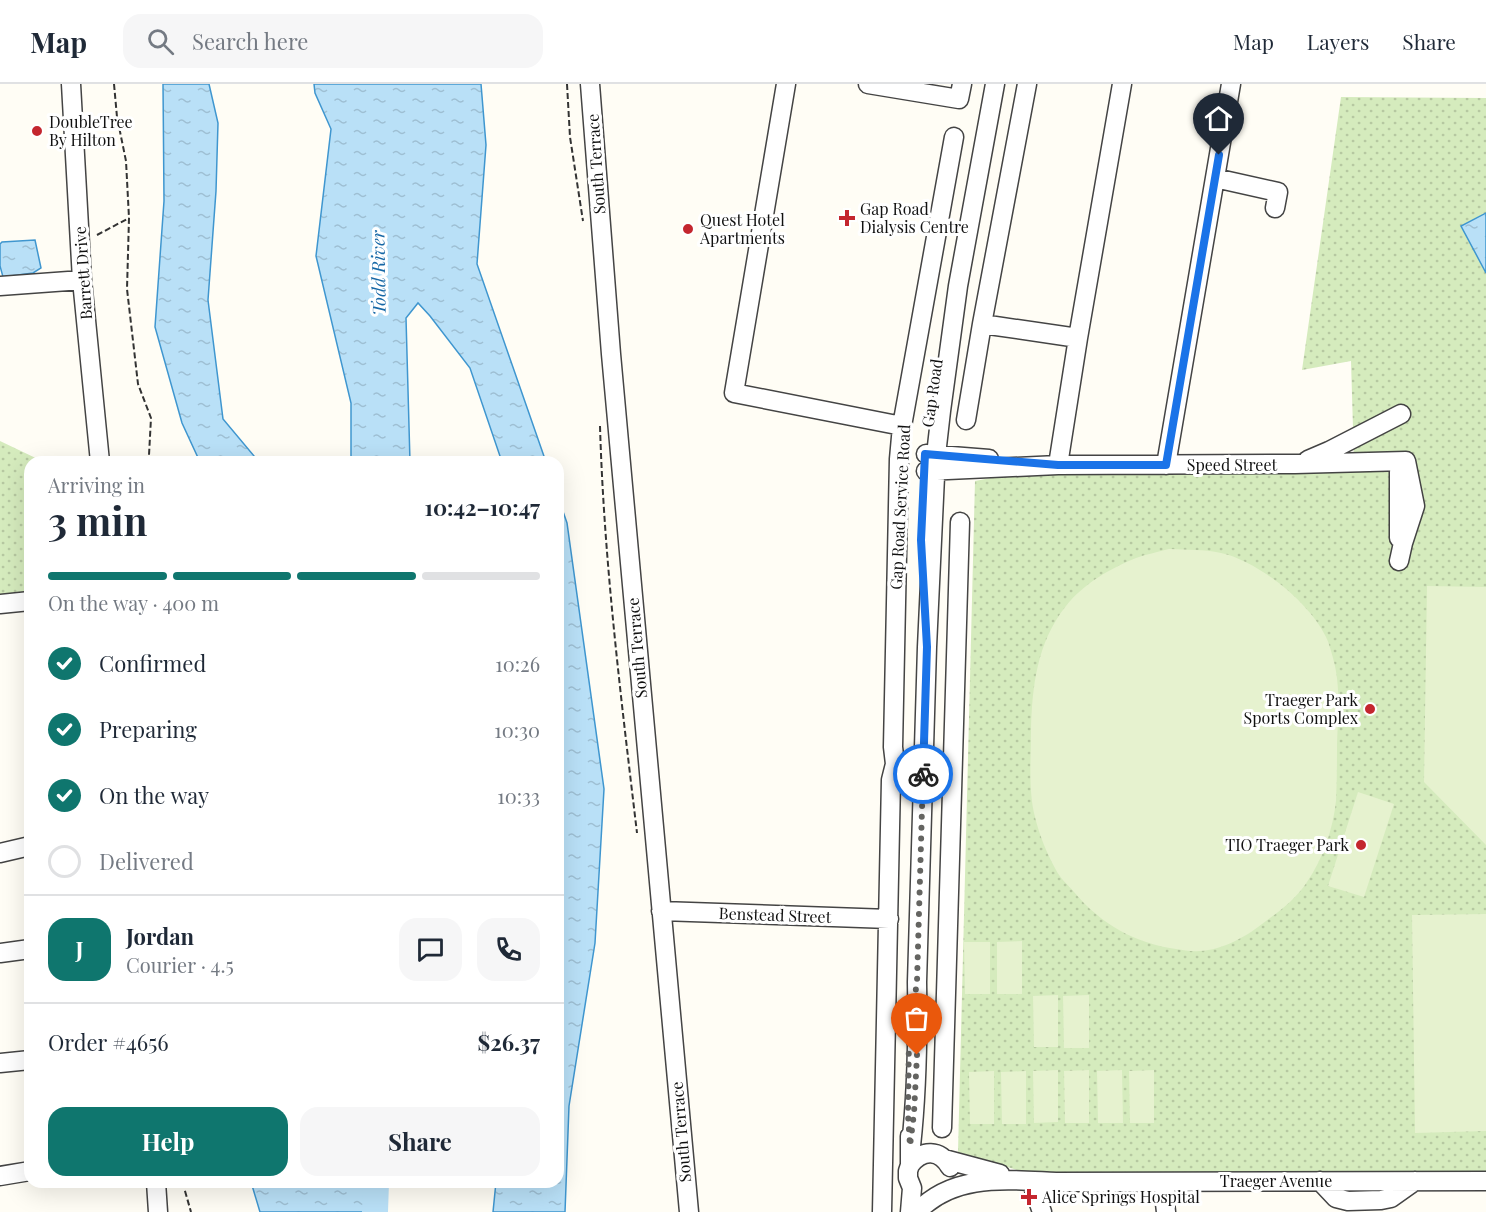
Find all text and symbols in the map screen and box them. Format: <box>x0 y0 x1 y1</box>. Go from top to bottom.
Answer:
search box <box>123 14 543 68</box>
text: Map <box>30 23 87 60</box>
icon: search <box>144 25 177 58</box>
text: Search here <box>192 26 308 56</box>
text: Map <box>1233 27 1274 55</box>
text: Layers <box>1307 27 1369 55</box>
text: Share <box>1402 27 1456 55</box>
pin <box>1193 93 1244 155</box>
icon: home <box>1202 102 1235 135</box>
place label: DoubleTree By Hilton <box>49 111 133 150</box>
street label: South Terrace <box>582 113 609 215</box>
marker: DoubleTree By Hilton <box>30 124 44 138</box>
place label: Gap Road Dialysis Centre <box>860 198 969 237</box>
place label: Quest Hotel Apartments <box>699 209 785 248</box>
marker: Gap Road Dialysis Centre <box>838 209 856 227</box>
marker: Quest Hotel Apartments <box>681 222 695 236</box>
street label: Barrett Drive <box>69 226 96 320</box>
water label: Todd River <box>365 229 391 316</box>
street label: Gap Road <box>916 357 947 428</box>
street label: Gap Road Service Road <box>885 424 914 590</box>
street label: Speed Street <box>1187 454 1278 475</box>
text: Arriving in <box>48 471 145 498</box>
text: 10:42–10:47 <box>424 492 540 522</box>
text: 3 min <box>48 494 147 546</box>
text: On the way · 400 m <box>48 589 219 616</box>
street label: South Terrace <box>622 597 651 699</box>
icon: check <box>48 647 81 680</box>
text: Confirmed <box>99 648 206 678</box>
text: 10:26 <box>495 650 540 677</box>
place label: Traeger Park Sports Complex <box>1244 689 1359 728</box>
marker: Traeger Park Sports Complex <box>1363 702 1377 716</box>
icon: check <box>48 713 81 746</box>
text: Preparing <box>99 714 197 744</box>
text: 10:30 <box>494 716 540 743</box>
courier <box>893 744 953 804</box>
icon: bike <box>907 758 940 791</box>
icon: check <box>48 779 81 812</box>
text: On the way <box>99 780 209 810</box>
text: 10:33 <box>497 782 540 809</box>
place label: TIO Traeger Park <box>1225 834 1349 855</box>
marker: TIO Traeger Park <box>1354 838 1368 852</box>
text: Delivered <box>99 846 194 876</box>
street label: Benstead Street <box>718 902 832 927</box>
button: chat <box>399 918 462 981</box>
button: phone <box>477 918 540 981</box>
text: Jordan <box>126 921 194 951</box>
text: J <box>75 934 84 964</box>
text: Courier · 4.5 <box>126 951 234 978</box>
pin <box>891 993 942 1055</box>
icon: bag <box>900 1002 933 1035</box>
text: Order #4656 <box>48 1027 169 1057</box>
text: $26.37 <box>478 1027 540 1057</box>
street label: South Terrace <box>666 1081 695 1183</box>
button: Help <box>48 1107 288 1176</box>
button: Share <box>300 1107 540 1176</box>
street label: Traeger Avenue <box>1220 1170 1332 1191</box>
place label: Alice Springs Hospital <box>1041 1186 1200 1207</box>
marker: Alice Springs Hospital <box>1020 1188 1038 1206</box>

